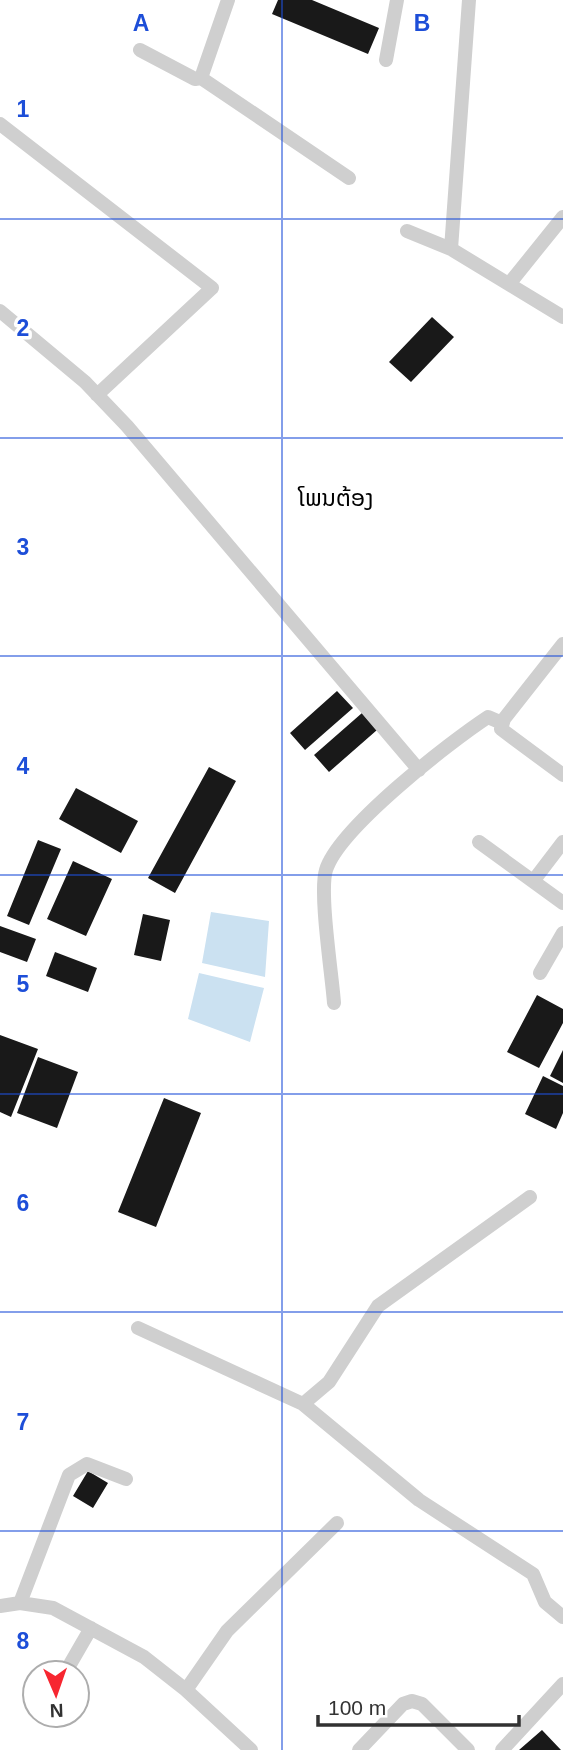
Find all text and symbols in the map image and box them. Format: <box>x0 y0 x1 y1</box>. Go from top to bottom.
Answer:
text: A <box>133 10 149 36</box>
text: B <box>414 10 430 36</box>
text: 1 <box>17 96 30 122</box>
text: 2 <box>17 315 29 341</box>
district label: ໂພນຕ້ອງ <box>297 485 374 511</box>
text: 3 <box>17 534 29 560</box>
text: 4 <box>17 753 30 779</box>
text: 5 <box>17 971 30 997</box>
text: 6 <box>17 1190 29 1216</box>
text: 7 <box>17 1409 29 1435</box>
text: 8 <box>17 1628 30 1654</box>
north arrow <box>21 1659 91 1729</box>
scale bar <box>318 1684 519 1728</box>
text: 100 m <box>328 1696 386 1719</box>
text: N <box>49 1700 64 1721</box>

